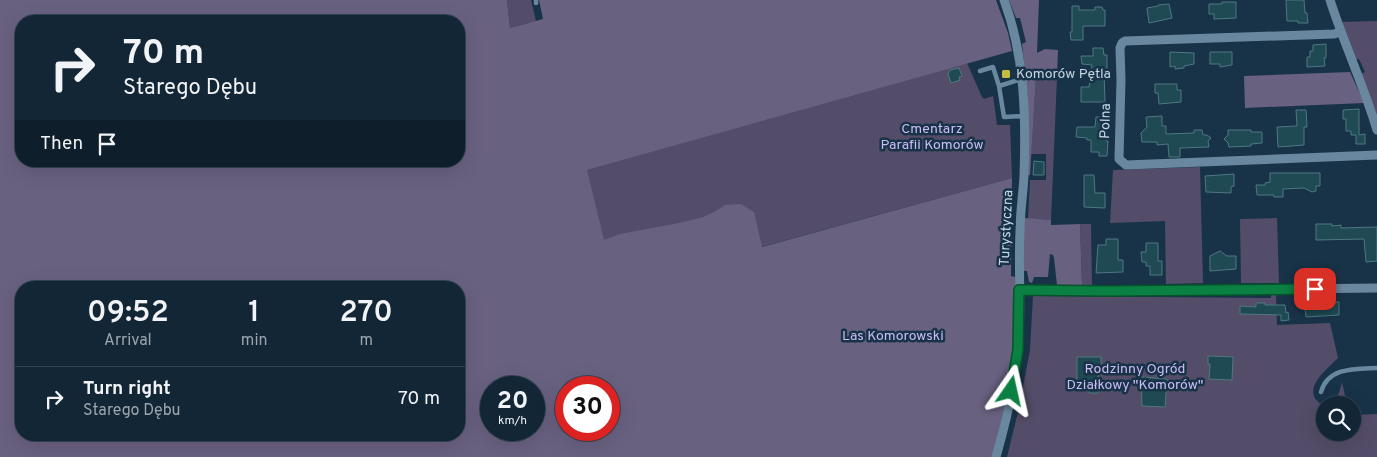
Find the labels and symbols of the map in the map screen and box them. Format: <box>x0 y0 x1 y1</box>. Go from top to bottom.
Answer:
place label: Komorów Pętla <box>1016 66 1111 83</box>
marker: Komorów Pętla <box>1000 68 1012 80</box>
street label: Polna <box>1097 103 1115 139</box>
park label: Cmentarz Parafii Komorów <box>880 121 984 154</box>
street label: Turystyczna <box>997 189 1017 267</box>
pin <box>1294 268 1336 310</box>
park label: Las Komorowski <box>842 328 944 345</box>
park label: Rodzinny Ogród Działkowy "Komorów" <box>1066 361 1204 394</box>
position arrow <box>984 364 1036 416</box>
speed limit sign: 30 <box>555 376 620 441</box>

